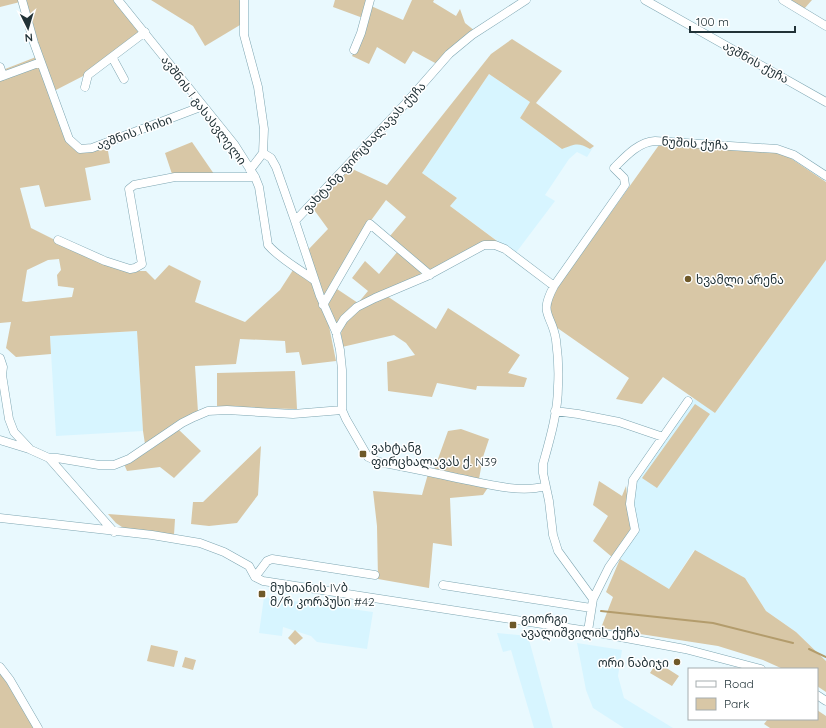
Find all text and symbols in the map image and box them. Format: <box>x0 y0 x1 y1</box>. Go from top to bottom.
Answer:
north arrow <box>8 8 48 48</box>
scale bar <box>690 8 795 34</box>
text: 100 m <box>696 14 729 29</box>
text: N <box>24 31 34 45</box>
street label: ავშნის ქუჩა <box>720 38 792 86</box>
street label: ავშნის I გასასვლელი <box>157 53 250 168</box>
street label: ვახტანგ ფირცხალავას ქუჩა <box>299 78 429 216</box>
street label: ავშნის I ჩიხი <box>94 111 174 153</box>
street label: ნუშის ქუჩა <box>661 133 729 153</box>
place label: ხვამლი არენა <box>696 272 784 288</box>
marker: ხვამლი არენა <box>683 274 693 284</box>
place label: ვახტანგ ფირცხალავას ქ. N39 <box>371 440 497 470</box>
marker: ვახტანგ ფირცხალავას ქ. N39 <box>358 449 368 459</box>
place label: მუხიანის IVბ მ/რ კორპუსი #42 <box>270 580 375 609</box>
marker: მუხიანის IVბ მ/რ კორპუსი #42 <box>257 589 267 599</box>
place label: გიორგი ავალიშვილის ქუჩა <box>521 611 640 641</box>
marker: გიორგი ავალიშვილის ქუჩა <box>508 620 518 630</box>
place label: ორი ნაბიჯი <box>598 655 669 670</box>
marker: ორი ნაბიჯი <box>672 657 682 667</box>
legend <box>688 668 818 720</box>
text: Road <box>724 676 754 691</box>
text: Park <box>724 696 749 711</box>

